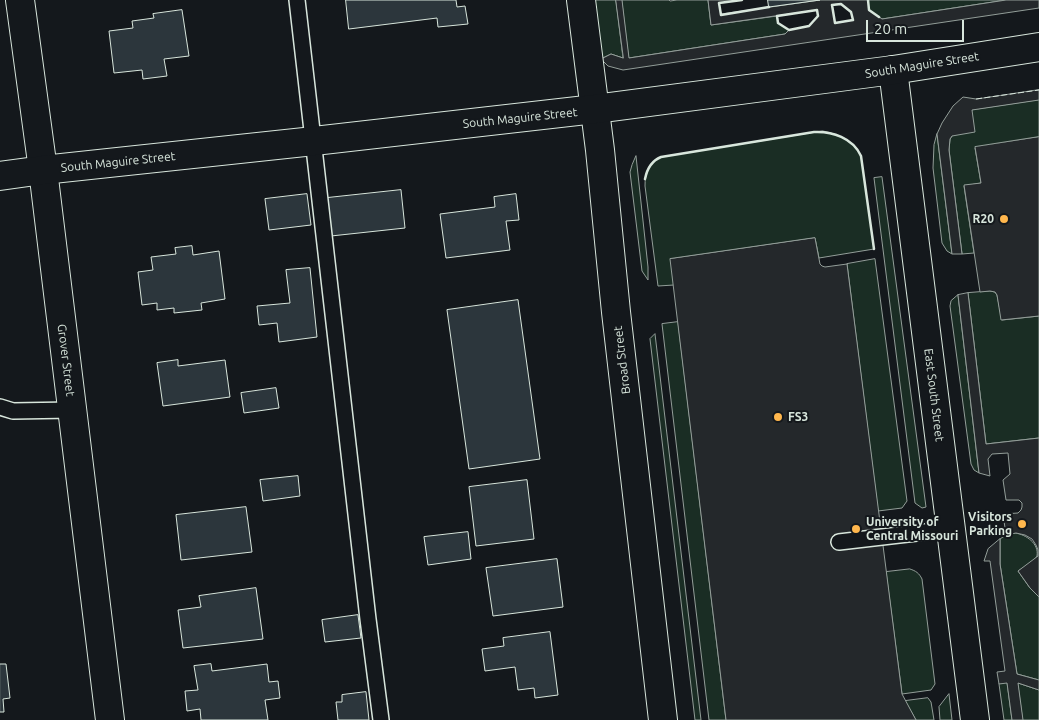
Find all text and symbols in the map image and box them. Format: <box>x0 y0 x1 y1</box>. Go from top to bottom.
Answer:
scale bar <box>869 10 966 42</box>
text: 20 m <box>874 20 907 37</box>
street label: South Maguire Street <box>864 49 980 81</box>
street label: South Maguire Street <box>462 105 578 131</box>
street label: South Maguire Street <box>60 149 176 175</box>
place label: R20 <box>973 212 994 226</box>
marker: R20 <box>998 213 1010 225</box>
street label: Grover Street <box>54 323 78 397</box>
street label: Broad Street <box>611 325 633 395</box>
street label: East South Street <box>921 348 947 442</box>
place label: FS3 <box>788 410 808 424</box>
marker: FS3 <box>772 411 784 423</box>
place label: Visitors Parking <box>968 510 1012 538</box>
place label: University of Central Missouri <box>866 515 958 543</box>
marker: Visitors Parking <box>1016 518 1028 530</box>
marker: University of Central Missouri <box>850 523 862 535</box>

